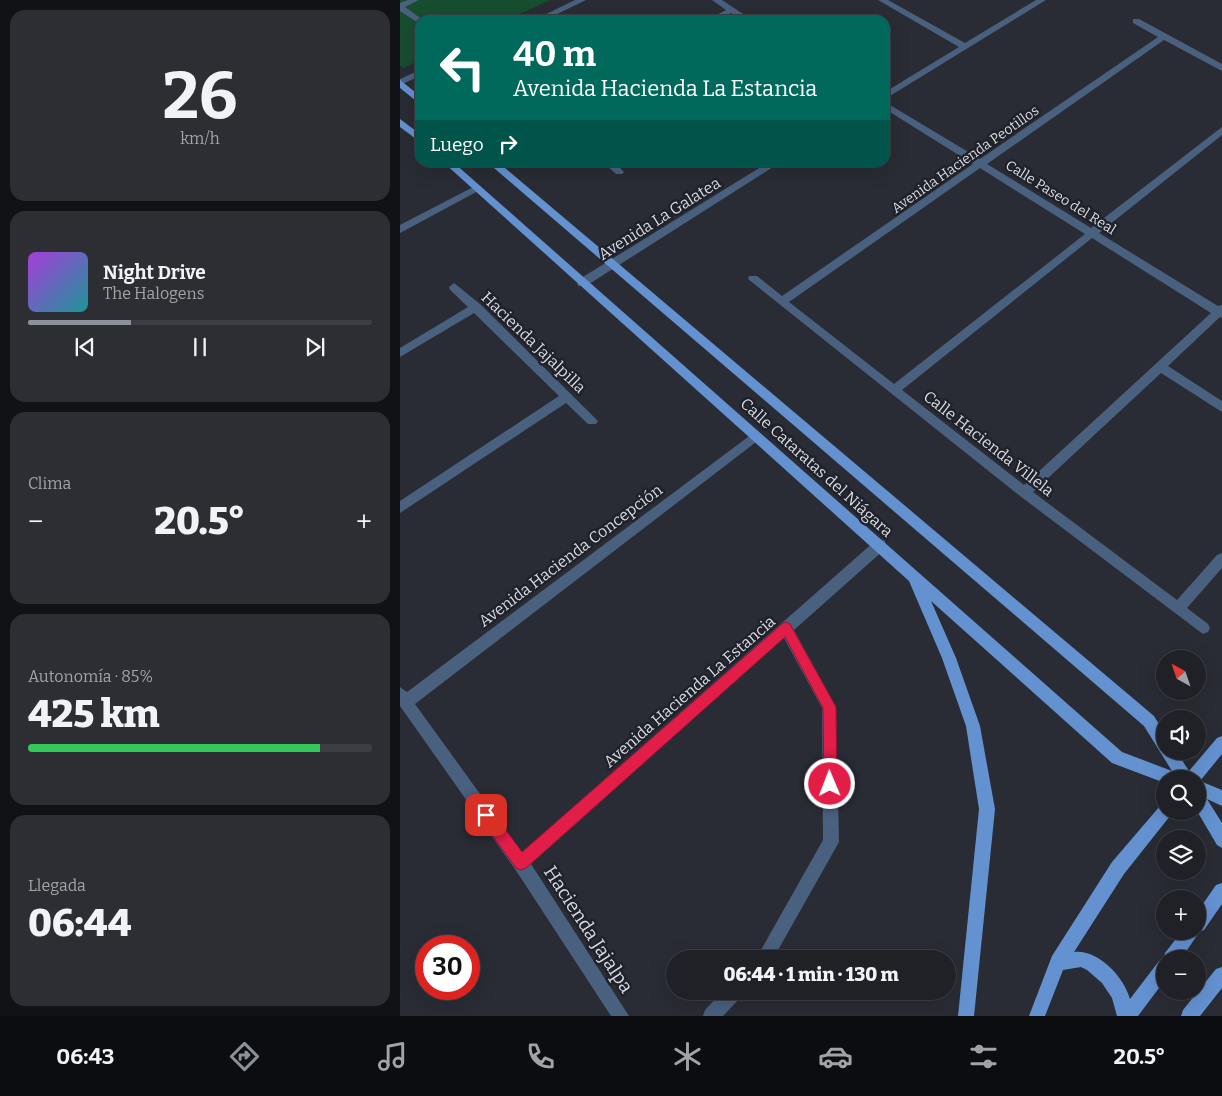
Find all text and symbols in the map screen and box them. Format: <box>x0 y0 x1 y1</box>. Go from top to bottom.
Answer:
text: 40 m <box>513 33 596 75</box>
icon: left <box>430 35 495 100</box>
text: 26 <box>162 57 238 135</box>
text: Avenida Hacienda La Estancia <box>513 75 817 102</box>
street label: Avenida Hacienda Peotillos <box>888 102 1042 217</box>
text: km/h <box>180 129 220 148</box>
icon: right <box>494 130 522 158</box>
text: Luego <box>430 133 484 156</box>
street label: Calle Paseo del Real <box>1002 157 1119 238</box>
street label: Avenida La Galatea <box>595 173 724 264</box>
text: Night Drive <box>103 261 206 284</box>
text: The Halogens <box>103 284 204 303</box>
street label: Hacienda Jajalpilla <box>478 288 590 397</box>
icon: previous <box>71 333 99 361</box>
icon: pause <box>186 333 214 361</box>
icon: next <box>301 333 329 361</box>
street label: Calle Hacienda Villela <box>920 387 1058 500</box>
street label: Calle Cataratas del Niágara <box>737 394 897 541</box>
text: Clima <box>28 474 71 493</box>
street label: Avenida Hacienda Concepción <box>475 480 666 631</box>
text: 20.5° <box>154 498 245 544</box>
text: − <box>28 505 43 538</box>
text: + <box>356 505 372 538</box>
street label: Avenida Hacienda La Estancia <box>600 611 779 771</box>
north arrow <box>1156 650 1206 700</box>
map controls <box>1156 650 1206 1000</box>
text: Autonomía · 85% <box>28 667 153 686</box>
text: 425 km <box>28 691 160 737</box>
button: sound <box>1156 710 1206 760</box>
position arrow <box>803 757 855 809</box>
button: search <box>1156 770 1206 820</box>
pin <box>465 794 507 836</box>
icon: arrive <box>472 801 500 829</box>
button: layers <box>1156 830 1206 880</box>
street label: Hacienda Jajalpa <box>539 861 639 998</box>
text: Llegada <box>28 876 86 895</box>
button: + <box>1156 890 1206 940</box>
text: 06:44 <box>28 900 131 946</box>
speed limit sign: 30 <box>415 935 480 1000</box>
button: − <box>1156 950 1206 1000</box>
text: 06:44 · 1 min · 130 m <box>723 963 899 986</box>
icon: directions <box>227 1039 262 1074</box>
icon: music <box>375 1039 410 1074</box>
icon: phone <box>523 1039 558 1074</box>
icon: climate <box>670 1039 705 1074</box>
icon: car <box>818 1039 853 1074</box>
icon: filters <box>966 1039 1001 1074</box>
text: 06:43 <box>56 1043 115 1070</box>
text: 20.5° <box>1114 1043 1166 1070</box>

